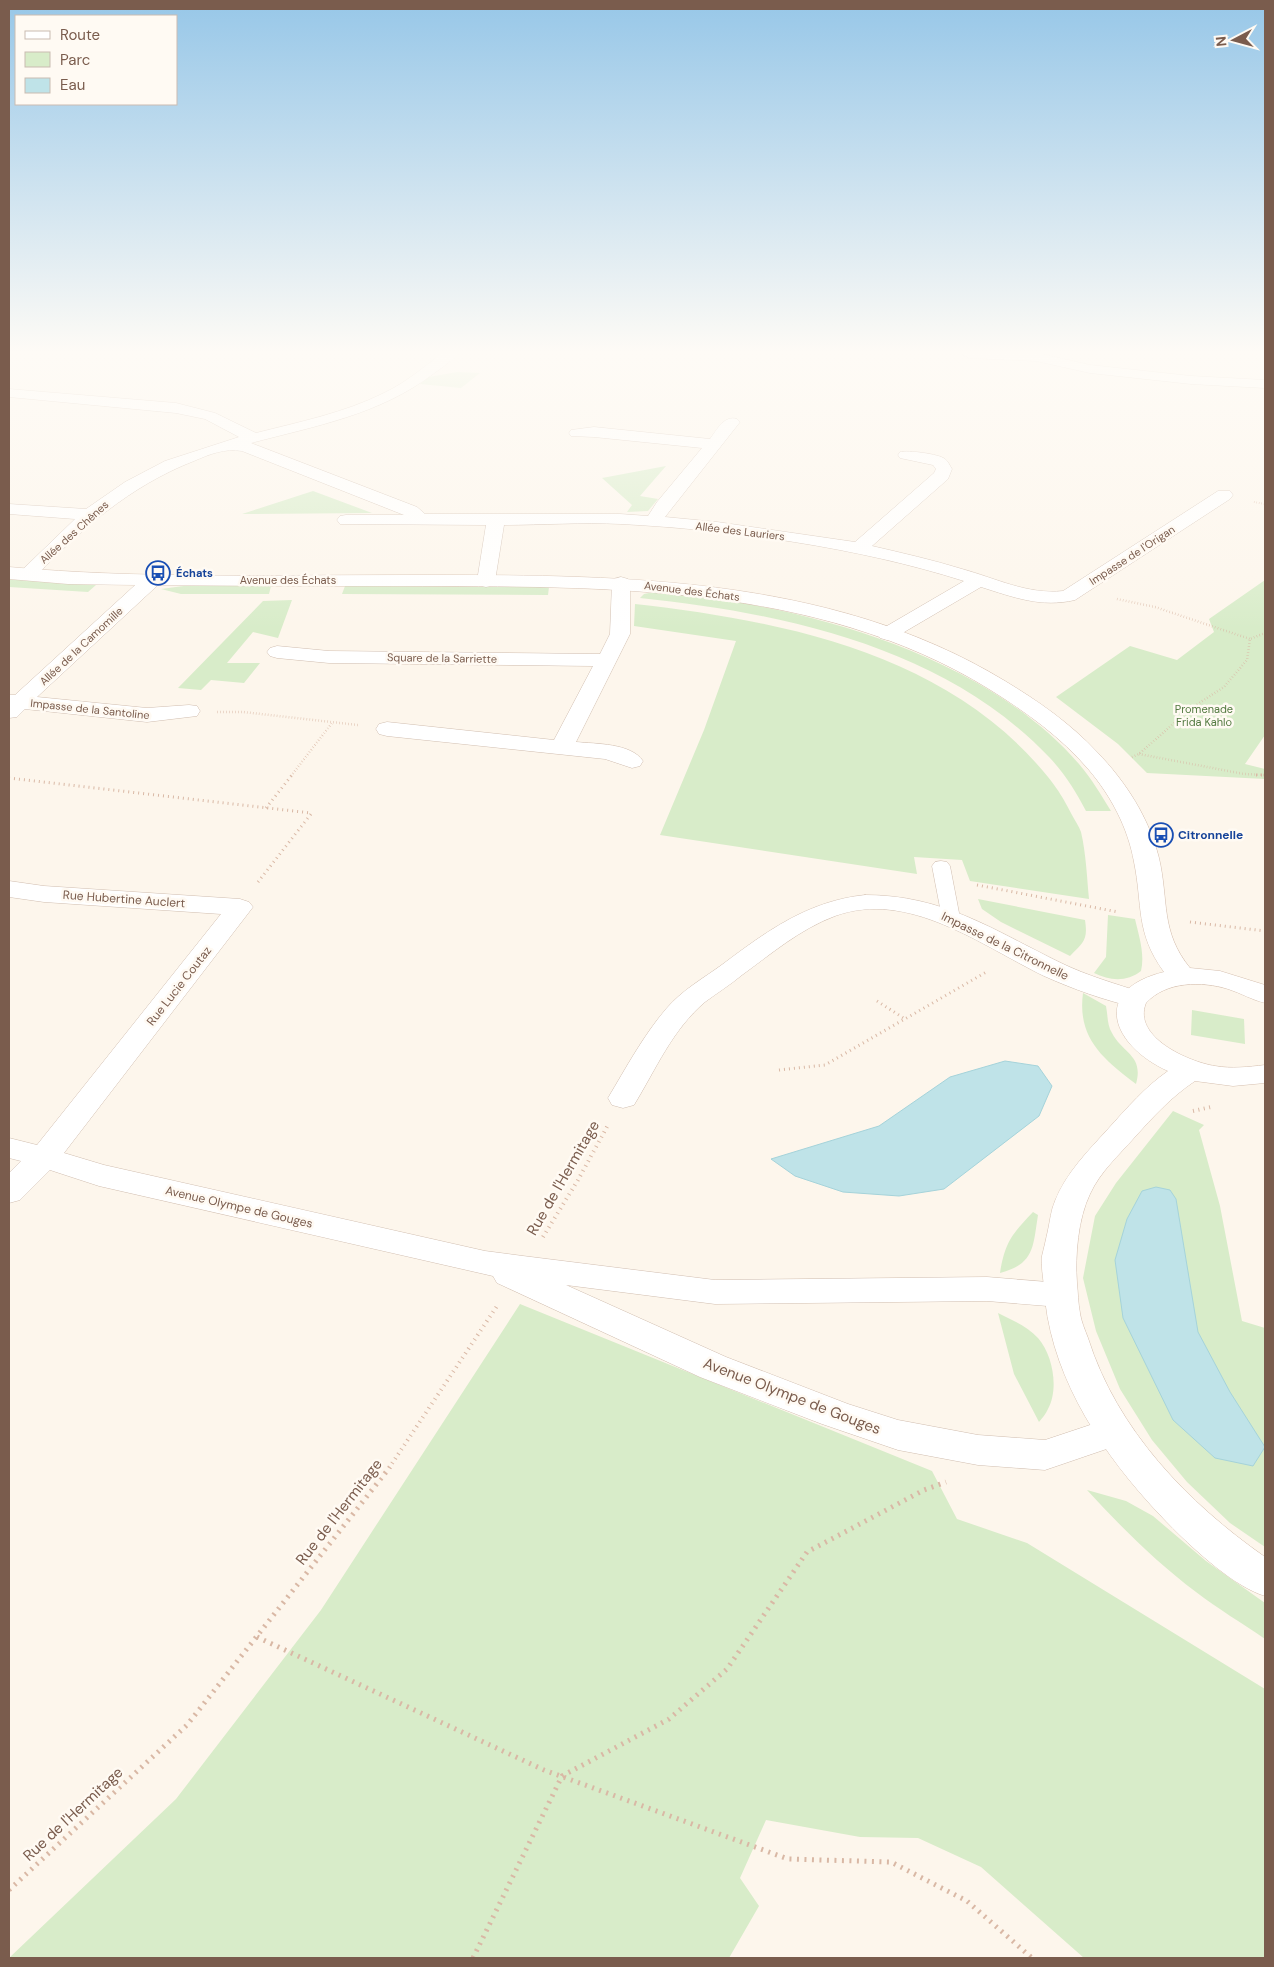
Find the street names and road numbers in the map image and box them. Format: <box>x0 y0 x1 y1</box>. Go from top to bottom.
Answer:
street label: Allée des Chênes <box>37 497 111 567</box>
street label: Allée des Lauriers <box>695 519 785 543</box>
street label: Impasse de l'Origan <box>1087 522 1177 588</box>
street label: Avenue des Échats <box>240 573 336 587</box>
street label: Avenue des Échats <box>643 578 741 604</box>
street label: Allée de la Camomille <box>36 604 126 688</box>
street label: Square de la Sarriette <box>387 650 497 666</box>
street label: Impasse de la Santoline <box>30 696 150 722</box>
street label: Rue Hubertine Auclert <box>62 887 186 911</box>
street label: Impasse de la Citronnelle <box>939 908 1071 984</box>
street label: Rue Lucie Coutaz <box>143 943 215 1029</box>
street label: Rue de l'Hermitage <box>522 1117 604 1239</box>
street label: Avenue Olympe de Gouges <box>164 1182 314 1232</box>
street label: Avenue Olympe de Gouges <box>700 1353 884 1439</box>
street label: Rue de l'Hermitage <box>291 1455 387 1569</box>
street label: Rue de l'Hermitage <box>19 1763 127 1865</box>

